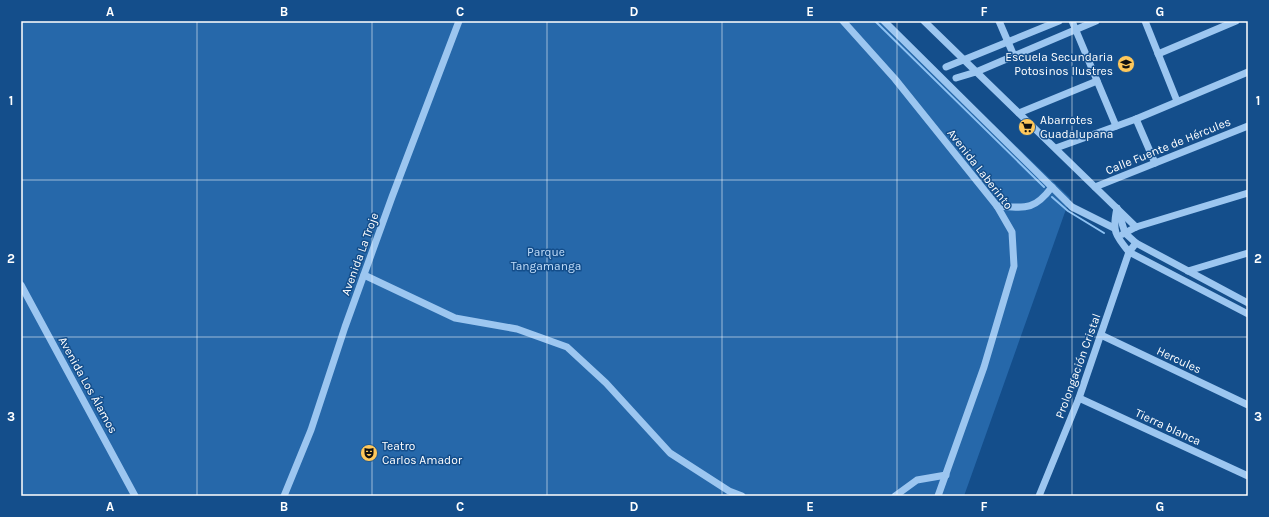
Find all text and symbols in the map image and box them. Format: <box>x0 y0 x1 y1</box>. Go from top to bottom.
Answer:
text: A <box>106 4 114 19</box>
text: B <box>280 4 288 19</box>
text: C <box>456 4 464 19</box>
text: D <box>630 4 639 19</box>
text: E <box>806 4 814 19</box>
text: F <box>980 4 988 19</box>
text: G <box>1156 4 1164 19</box>
place label: Escuela Secundaria Potosinos Ilustres <box>1005 50 1113 78</box>
school or university icon: Escuela Secundaria Potosinos Ilustres <box>1116 54 1136 74</box>
text: 1 <box>9 93 13 108</box>
text: 1 <box>1256 93 1260 108</box>
place label: Abarrotes Guadalupana <box>1040 113 1113 141</box>
street label: Calle Fuente de Hércules <box>1103 114 1233 178</box>
supermarket icon: Abarrotes Guadalupana <box>1017 117 1037 137</box>
street label: Avenida Laberinto <box>944 126 1016 212</box>
street label: Avenida La Troje <box>339 211 381 297</box>
park label: Parque Tangamanga <box>511 245 581 273</box>
text: 2 <box>7 251 15 266</box>
text: 2 <box>1254 251 1262 266</box>
street label: Prolongación Cristal <box>1053 312 1103 420</box>
street label: Avenida Los Álamos <box>56 334 121 436</box>
street label: Hercules <box>1154 344 1204 376</box>
street label: Tierra blanca <box>1133 406 1203 448</box>
text: 3 <box>7 409 15 424</box>
text: 3 <box>1254 409 1262 424</box>
place label: Teatro Carlos Amador <box>382 439 463 467</box>
theatre icon: Teatro Carlos Amador <box>359 443 379 463</box>
text: A <box>106 499 114 514</box>
text: B <box>280 499 288 514</box>
text: C <box>456 499 464 514</box>
text: D <box>630 499 639 514</box>
text: E <box>806 499 814 514</box>
text: F <box>980 499 988 514</box>
text: G <box>1156 499 1164 514</box>

